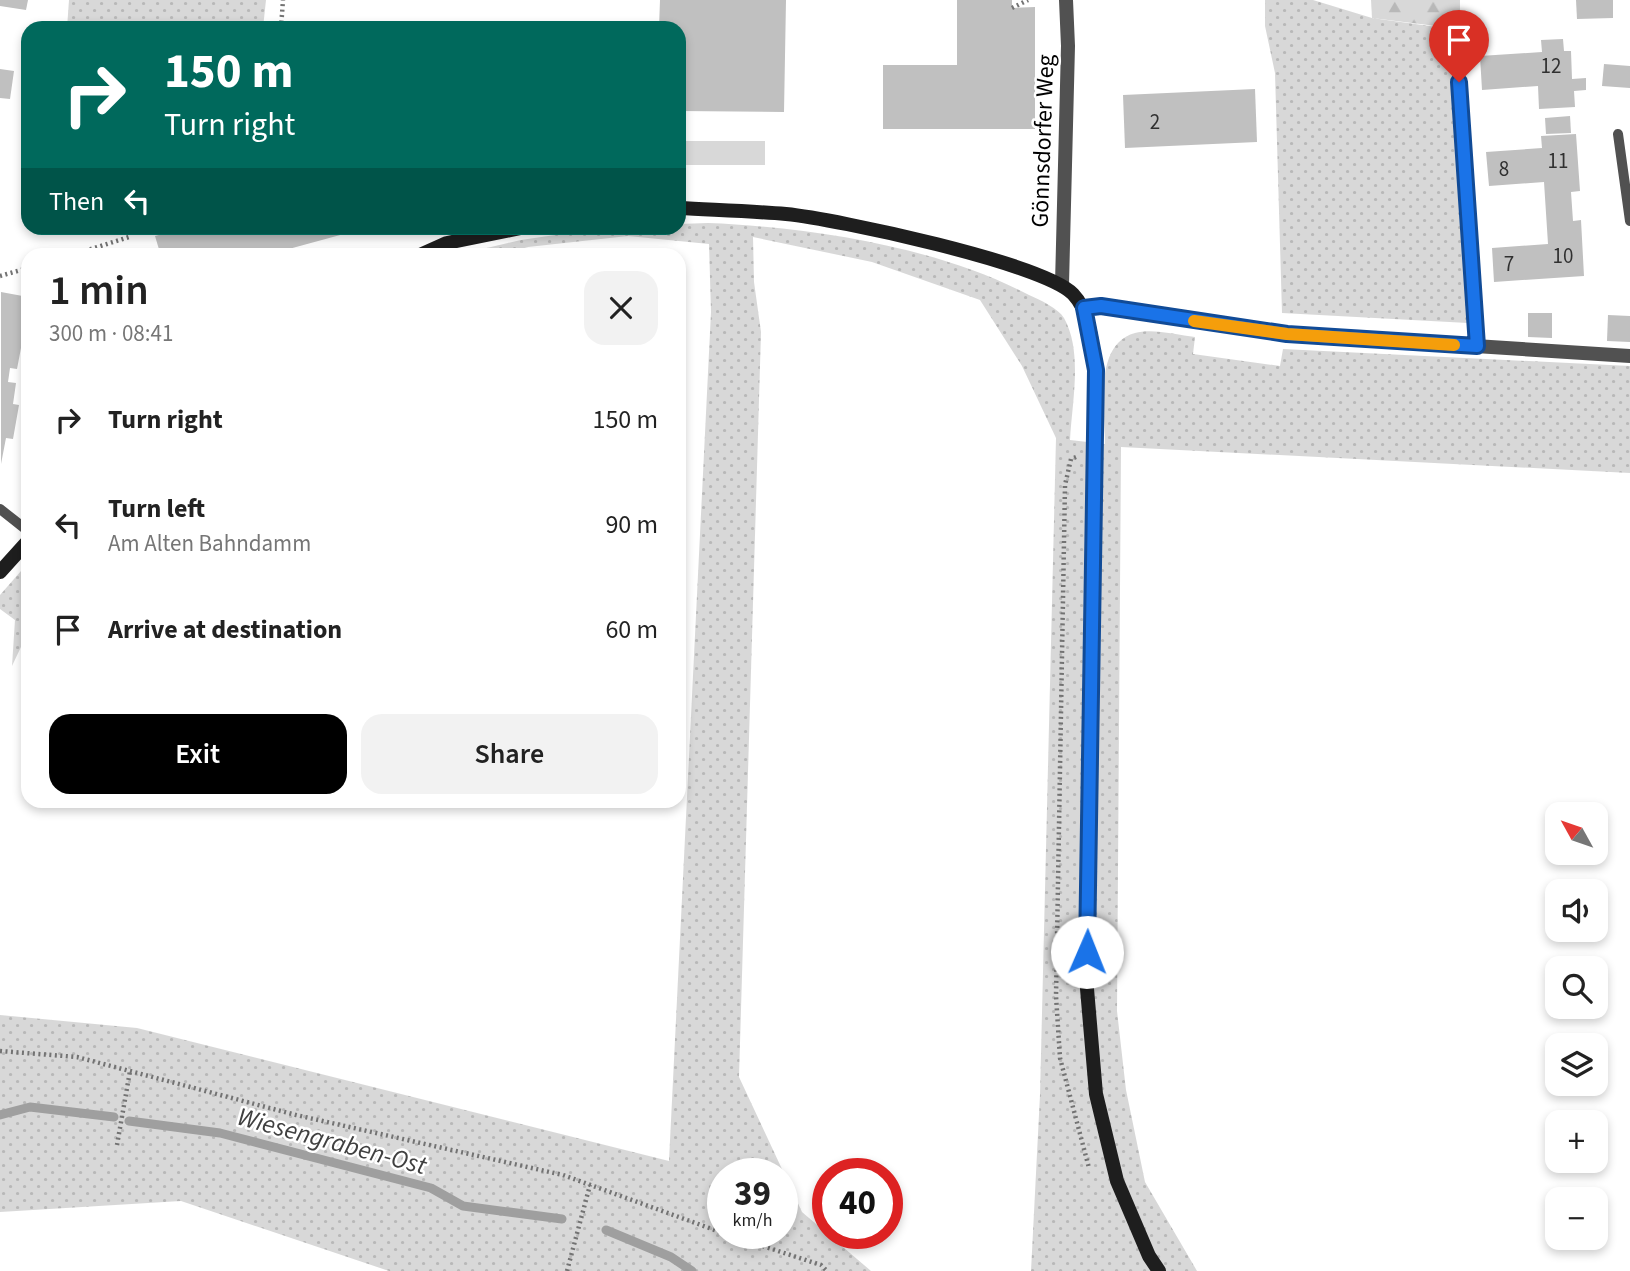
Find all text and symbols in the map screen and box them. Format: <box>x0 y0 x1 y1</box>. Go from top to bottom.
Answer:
pin <box>1429 10 1489 82</box>
icon: arrive <box>1440 21 1478 59</box>
text: 150 m <box>164 37 293 107</box>
icon: right <box>49 49 140 140</box>
house number: 12 <box>1541 51 1561 81</box>
street label: Gönnsdorfer Weg <box>1022 54 1064 228</box>
text: Turn right <box>164 102 295 148</box>
house number: 2 <box>1150 107 1160 137</box>
house number: 11 <box>1548 146 1568 176</box>
house number: 8 <box>1499 154 1509 184</box>
icon: left <box>118 182 156 220</box>
text: Then <box>49 183 104 220</box>
house number: 10 <box>1553 241 1573 271</box>
house number: 7 <box>1504 249 1514 279</box>
text: 1 min <box>49 261 149 321</box>
button: close <box>584 271 658 345</box>
text: 300 m · 08:41 <box>49 317 173 350</box>
icon: right <box>49 401 87 439</box>
text: Turn right <box>108 401 223 438</box>
text: 150 m <box>592 401 658 438</box>
text: Turn left <box>108 490 205 527</box>
icon: left <box>49 506 87 544</box>
text: 90 m <box>605 506 658 543</box>
text: Am Alten Bahndamm <box>108 527 311 560</box>
icon: arrive <box>49 611 87 649</box>
text: Arrive at destination <box>108 611 342 648</box>
text: 60 m <box>605 611 658 648</box>
button: Exit <box>49 714 347 794</box>
button: Share <box>361 714 658 794</box>
north arrow <box>1545 802 1608 864</box>
map controls <box>1545 802 1608 1250</box>
button: sound <box>1545 879 1608 942</box>
position arrow <box>1050 915 1124 989</box>
button: search <box>1545 956 1608 1019</box>
button: layers <box>1545 1033 1608 1096</box>
water label: Wiesengraben-Ost <box>233 1098 431 1184</box>
button: + <box>1545 1110 1608 1173</box>
speed limit sign: 40 <box>812 1158 903 1249</box>
text: 39 <box>734 1169 771 1219</box>
button: − <box>1545 1187 1608 1250</box>
text: km/h <box>733 1208 772 1233</box>

